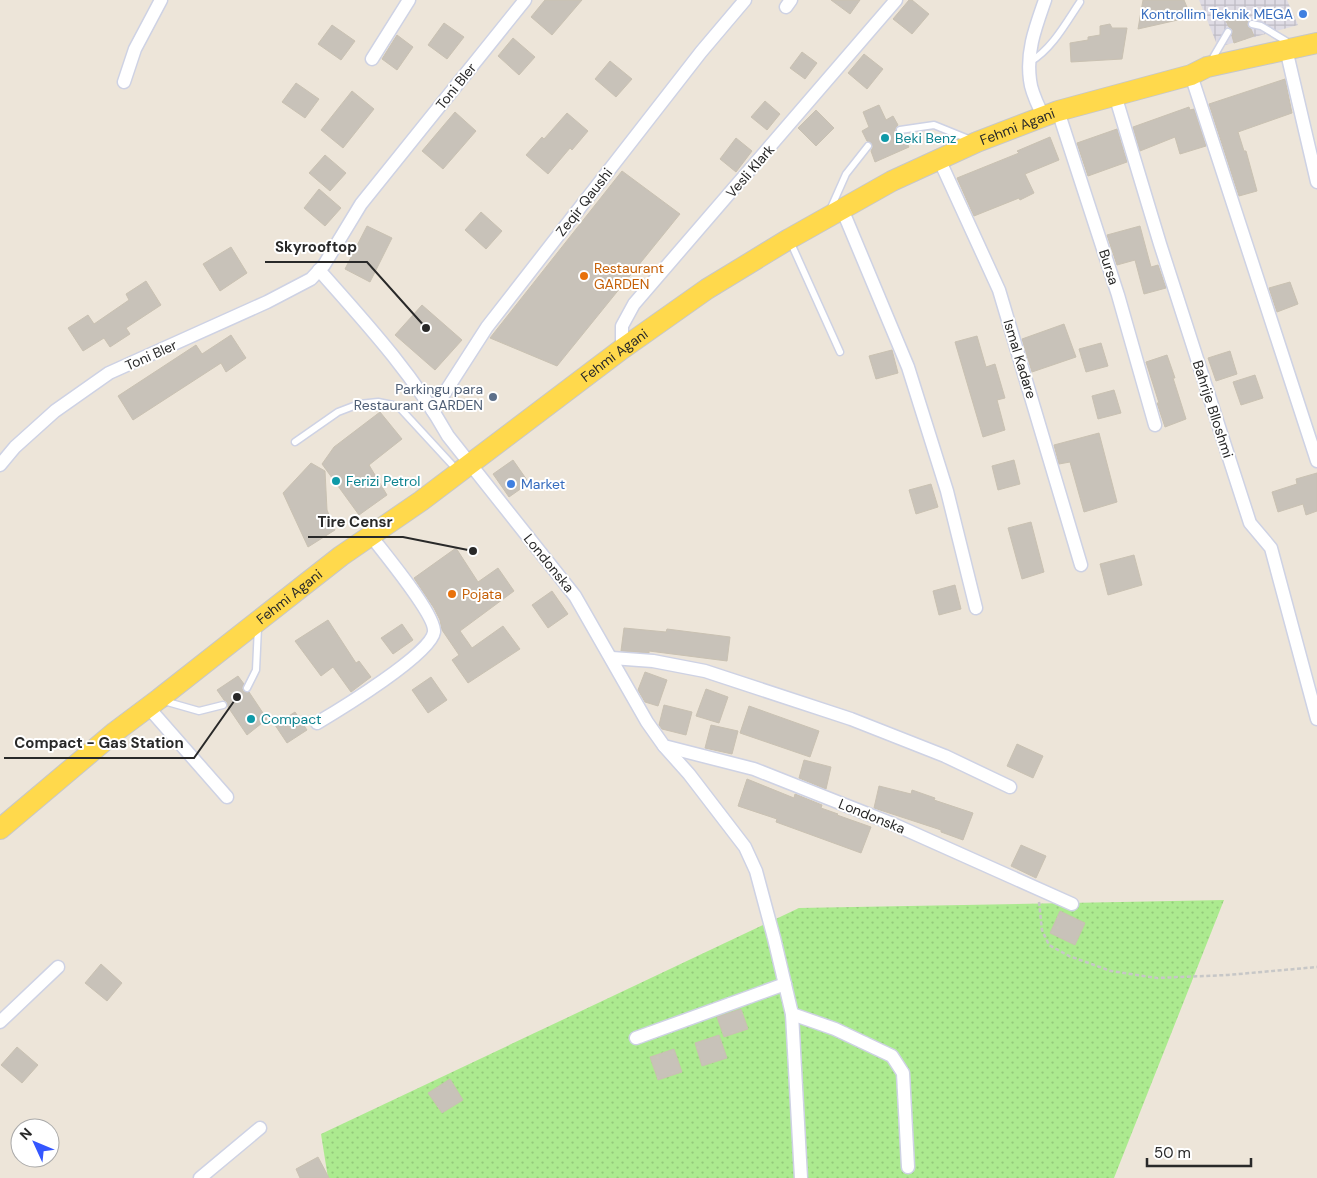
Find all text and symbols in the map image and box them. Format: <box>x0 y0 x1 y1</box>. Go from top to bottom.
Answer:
place label: Kontrollim Teknik MEGA <box>1141 5 1293 23</box>
marker: Kontrollim Teknik MEGA <box>1297 8 1309 20</box>
street label: Toni Bler <box>432 59 480 113</box>
street label: Fehmi Agani <box>977 104 1057 149</box>
place label: Beki Benz <box>895 129 956 147</box>
marker: Beki Benz <box>879 132 891 144</box>
street label: Vesli Klark <box>722 141 778 201</box>
street label: Zeqir Qaushi <box>552 164 616 240</box>
callout: Skyrooftop <box>265 232 367 262</box>
text: Skyrooftop <box>275 237 357 257</box>
street label: Bursa <box>1095 247 1123 287</box>
place label: Restaurant GARDEN <box>594 259 664 293</box>
marker: Restaurant GARDEN <box>578 270 590 282</box>
street label: Ismal Kadare <box>999 317 1041 401</box>
street label: Fehmi Agani <box>577 325 651 386</box>
street label: Toni Bler <box>122 336 180 374</box>
street label: Bahrije Blloshmi <box>1189 358 1237 460</box>
place label: Parkingu para Restaurant GARDEN <box>354 380 483 414</box>
marker: Parkingu para Restaurant GARDEN <box>487 391 499 403</box>
place label: Ferizi Petrol <box>346 472 420 490</box>
marker: Ferizi Petrol <box>330 475 342 487</box>
place label: Market <box>521 475 565 493</box>
marker: Market <box>505 478 517 490</box>
callout: Tire Censr <box>308 507 403 537</box>
text: Tire Censr <box>317 512 393 532</box>
street label: Londonska <box>520 530 578 596</box>
street label: Fehmi Agani <box>253 565 326 628</box>
place label: Pojata <box>462 585 502 603</box>
marker: Pojata <box>446 588 458 600</box>
place label: Compact <box>261 710 322 728</box>
marker: Compact <box>245 713 257 725</box>
callout: Compact - Gas Station <box>4 728 194 758</box>
text: Compact - Gas Station <box>14 733 184 753</box>
street label: Londonska <box>836 795 908 837</box>
north arrow <box>10 1118 60 1168</box>
text: N <box>16 1124 36 1144</box>
scale bar <box>1147 1136 1251 1168</box>
text: 50 m <box>1154 1143 1191 1163</box>

